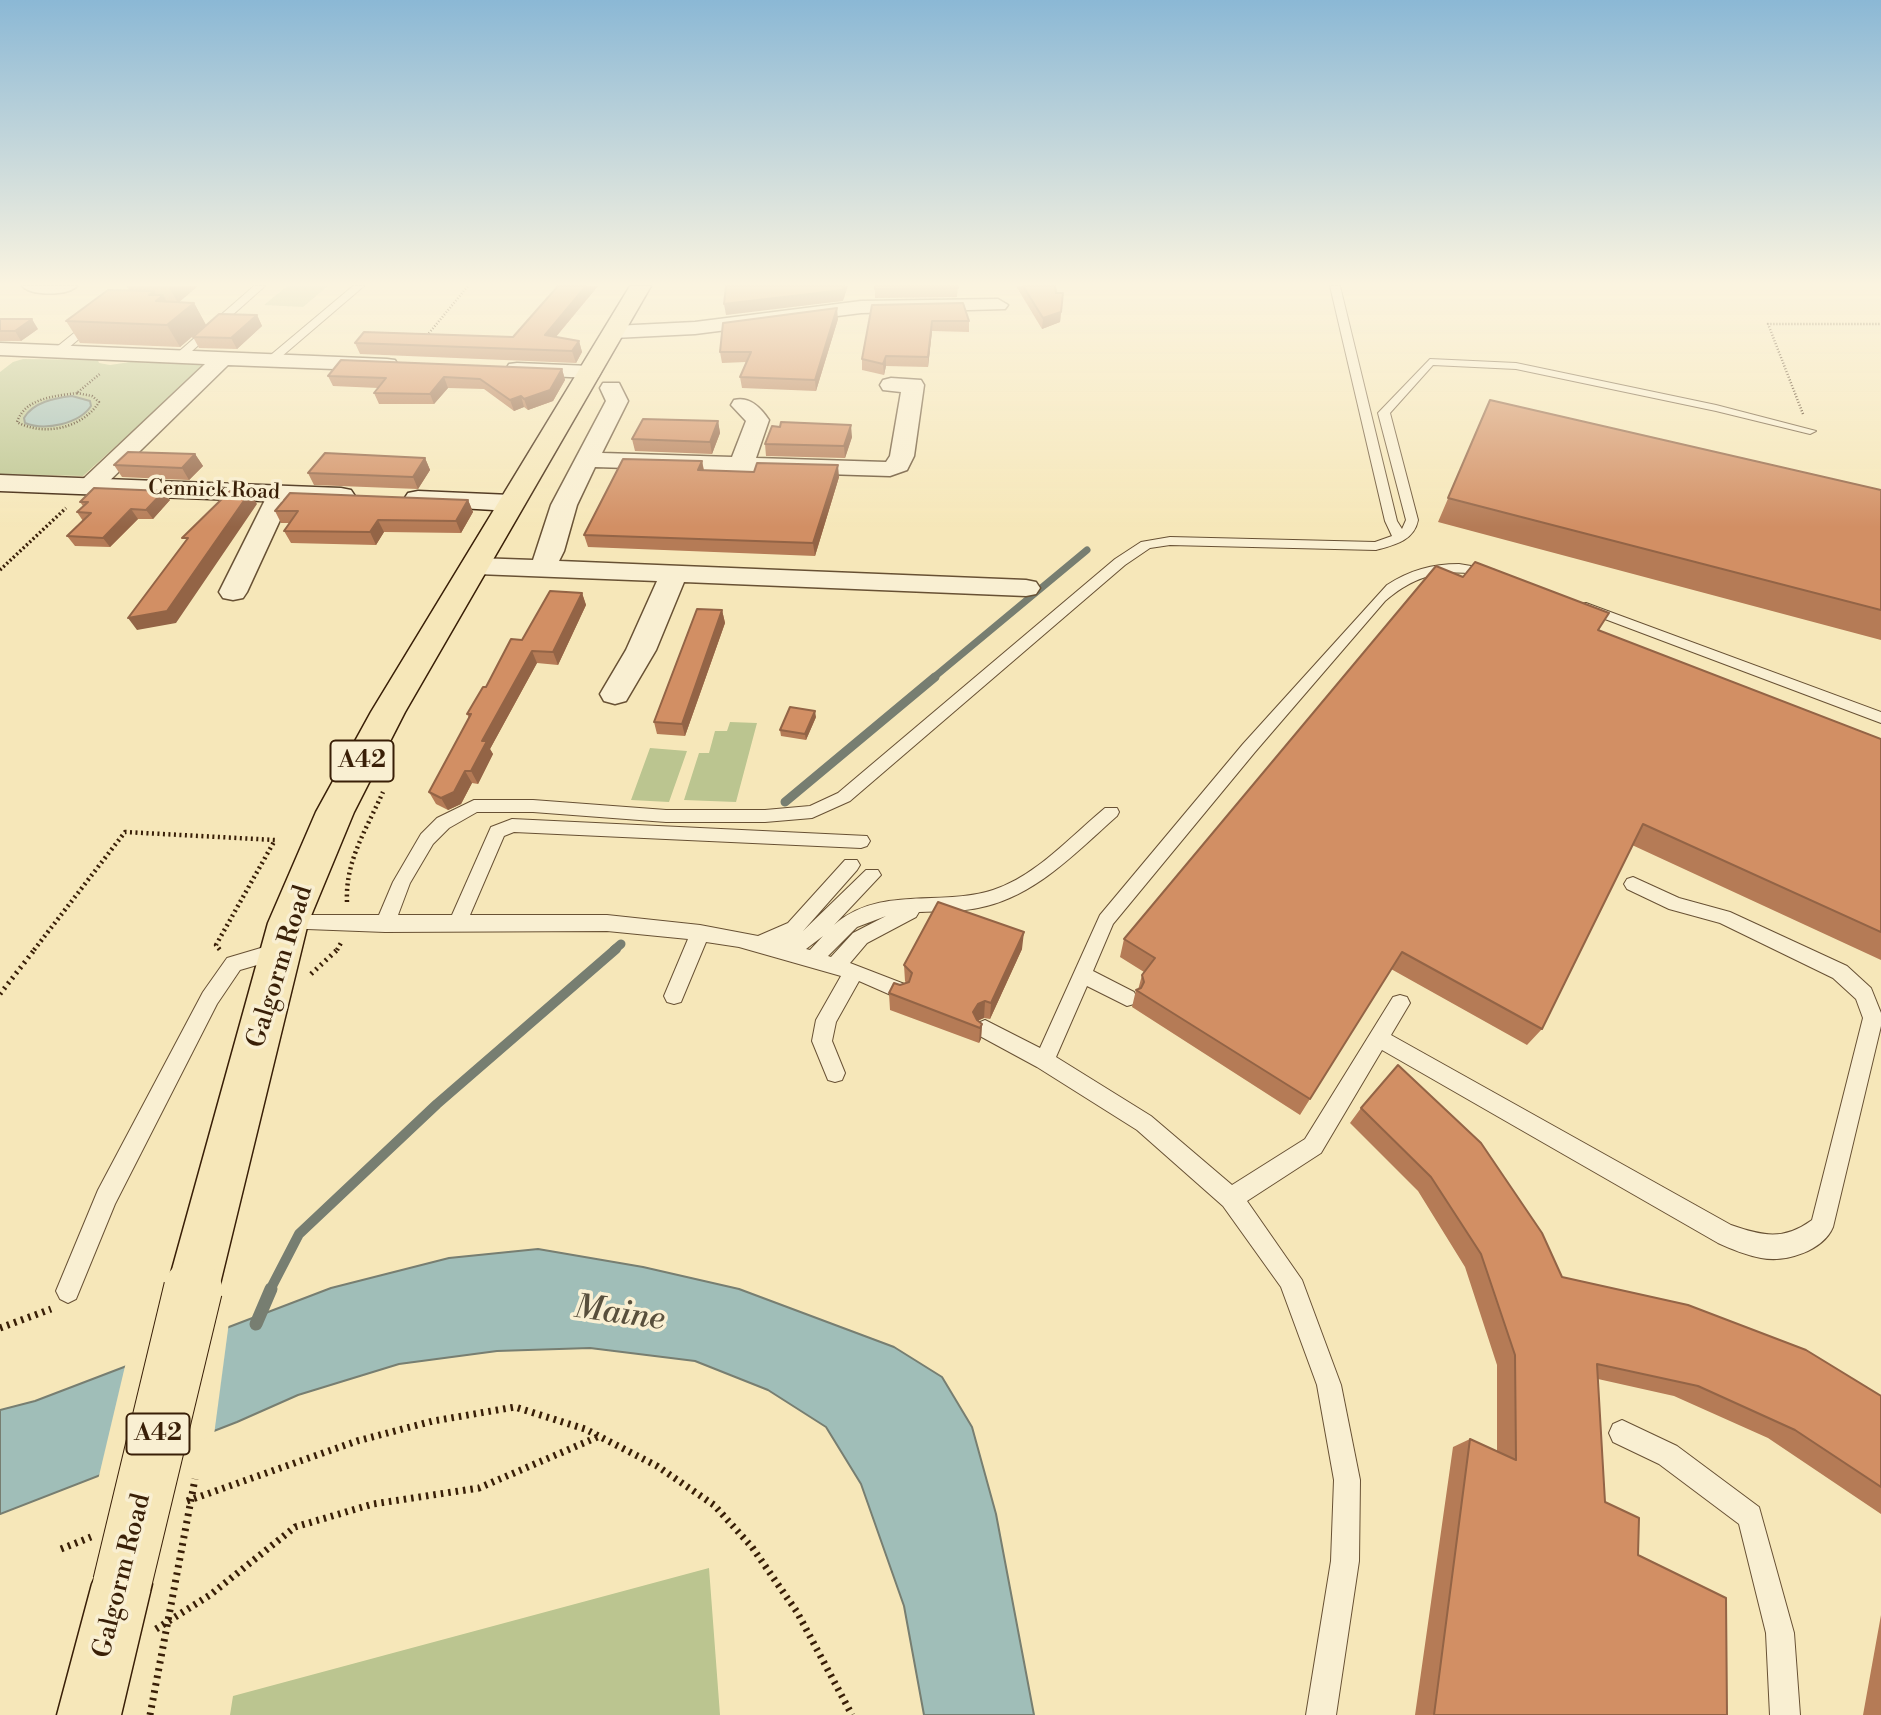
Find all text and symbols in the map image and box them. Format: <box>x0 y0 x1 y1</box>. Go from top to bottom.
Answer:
street label: Cennick Road <box>148 476 280 506</box>
road number: A42 <box>330 740 394 782</box>
street label: Galgorm Road <box>241 882 321 1052</box>
water label: Maine <box>571 1289 667 1341</box>
road number: A42 <box>127 1414 190 1454</box>
street label: Galgorm Road <box>88 1491 158 1661</box>

